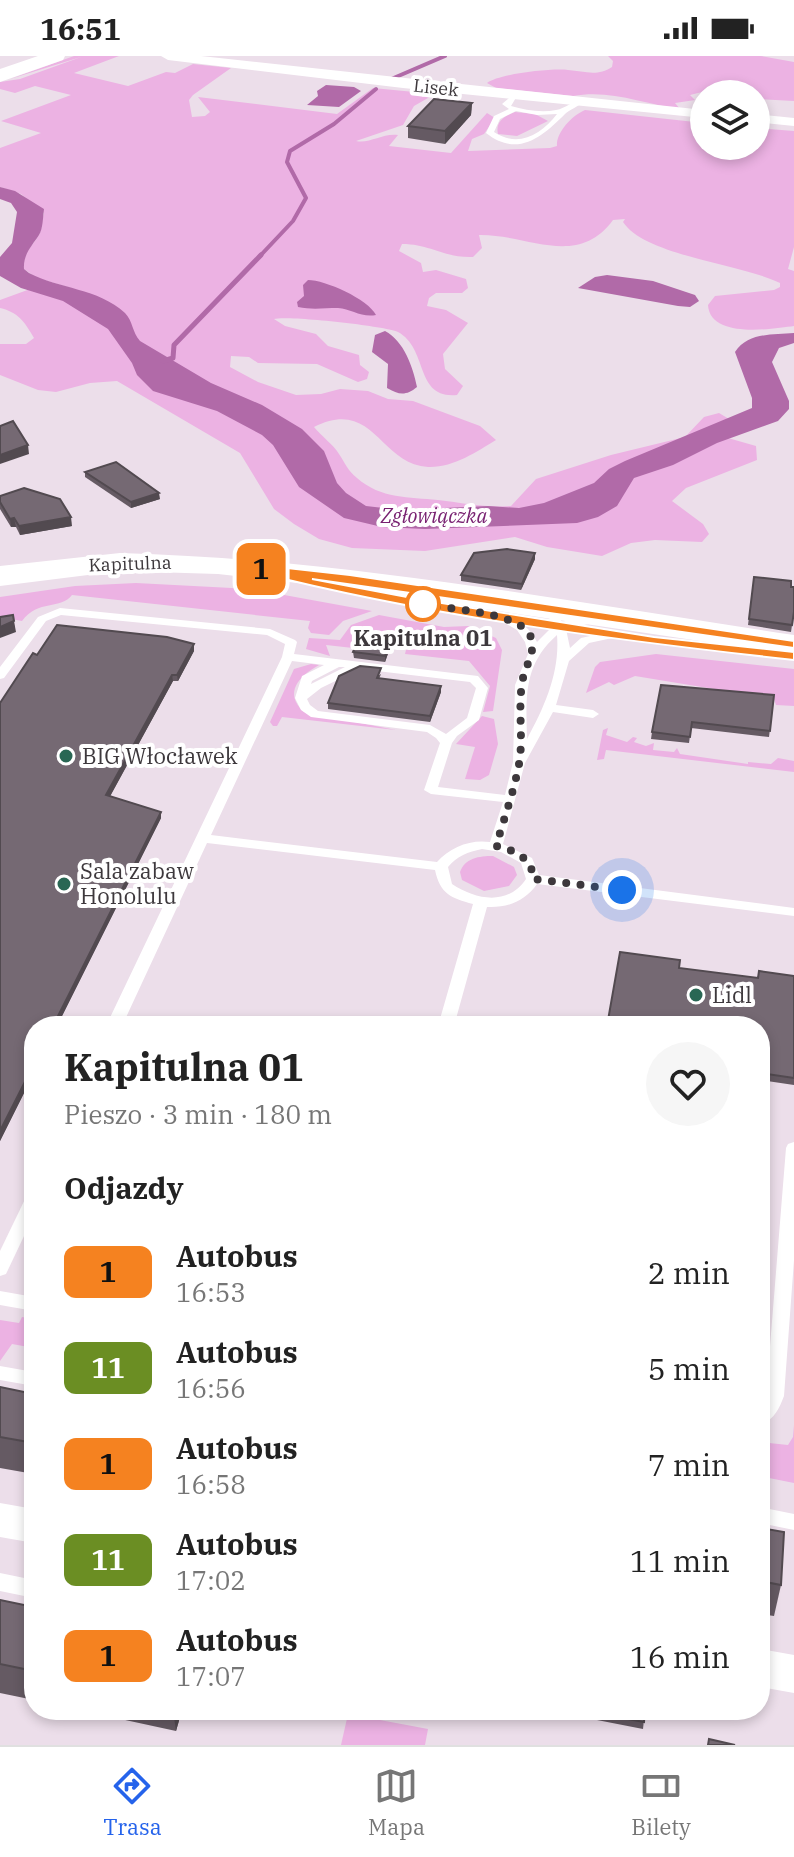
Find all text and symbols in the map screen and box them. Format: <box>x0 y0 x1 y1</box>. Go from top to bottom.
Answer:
text: 16:51 <box>40 9 121 48</box>
street label: Lisek <box>412 74 460 101</box>
map controls <box>690 80 770 160</box>
button: layers <box>690 80 770 160</box>
water label: Zgłowiączka <box>380 502 487 529</box>
line badge: 1 <box>235 543 287 595</box>
text: 1 <box>253 550 269 587</box>
street label: Kapitulna <box>88 551 172 576</box>
marker: Kapitulna 01 <box>406 587 440 621</box>
place label: Kapitulna 01 <box>354 623 492 652</box>
place label: BIG Włocławek <box>82 741 238 770</box>
marker: BIG Włocławek <box>57 747 75 765</box>
place label: Sala zabaw Honolulu <box>80 856 194 910</box>
your location <box>602 870 642 910</box>
marker: Sala zabaw Honolulu <box>55 875 73 893</box>
place label: Lidl <box>712 980 752 1009</box>
marker: Lidl <box>687 986 705 1004</box>
text: Kapitulna 01 <box>64 1042 304 1091</box>
button: heart <box>646 1042 730 1126</box>
text: Pieszo · 3 min · 180 m <box>64 1097 332 1131</box>
text: Odjazdy <box>64 1168 184 1207</box>
text: Autobus <box>176 1236 298 1275</box>
text: 1 <box>100 1253 116 1290</box>
text: 2 min <box>648 1253 730 1292</box>
text: 16:53 <box>176 1275 246 1309</box>
text: Autobus <box>176 1332 298 1371</box>
text: 11 <box>91 1349 125 1386</box>
text: 5 min <box>648 1349 730 1388</box>
text: 16:56 <box>176 1371 246 1405</box>
text: Autobus <box>176 1428 298 1467</box>
text: 1 <box>100 1445 116 1482</box>
text: 7 min <box>648 1445 730 1484</box>
text: 16:58 <box>176 1467 246 1501</box>
text: Autobus <box>176 1524 298 1563</box>
text: 11 <box>91 1541 125 1578</box>
text: 11 min <box>630 1541 730 1580</box>
text: 17:02 <box>176 1563 246 1597</box>
text: Autobus <box>176 1620 298 1659</box>
text: 1 <box>100 1637 116 1674</box>
text: 16 min <box>630 1637 730 1676</box>
text: 17:07 <box>176 1659 246 1693</box>
tab: Trasa <box>103 1764 162 1841</box>
tab: Mapa <box>368 1764 425 1841</box>
tab: Bilety <box>631 1764 691 1841</box>

